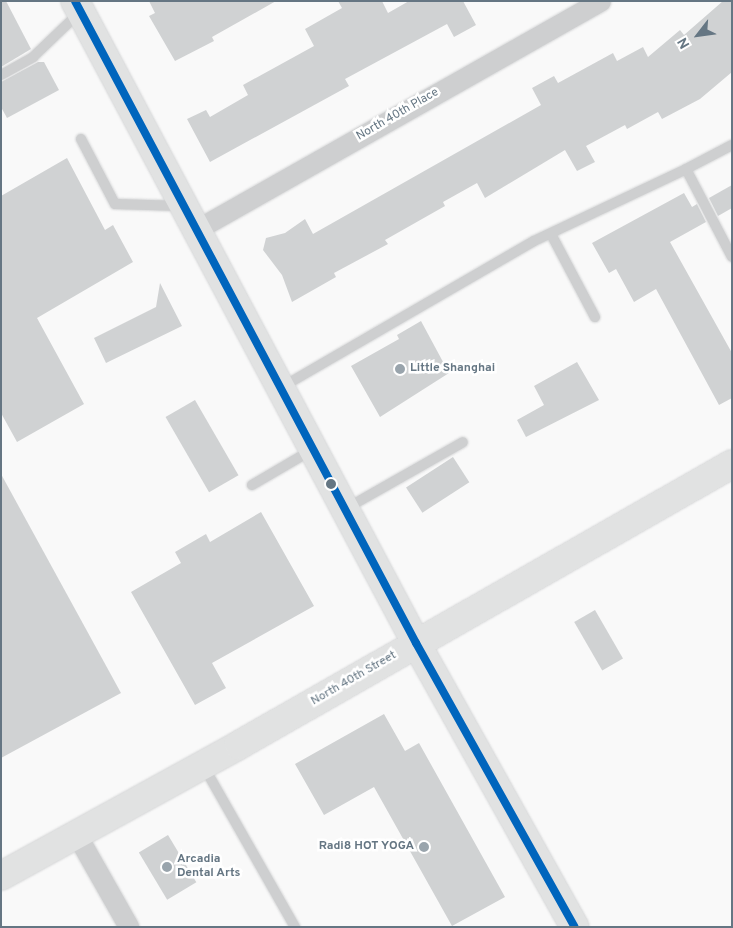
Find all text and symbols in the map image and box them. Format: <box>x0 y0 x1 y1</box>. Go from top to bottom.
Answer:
north arrow <box>673 10 723 60</box>
text: N <box>675 34 694 51</box>
street label: North 40th Place <box>354 86 442 144</box>
place label: Little Shanghai <box>410 362 495 376</box>
marker: Little Shanghai <box>394 363 406 375</box>
unlabelled marker <box>326 479 336 489</box>
street label: North 40th Street <box>309 649 399 709</box>
place label: Radi8 HOT YOGA <box>318 840 414 854</box>
marker: Radi8 HOT YOGA <box>418 841 430 853</box>
place label: Arcadia Dental Arts <box>177 853 241 881</box>
marker: Arcadia Dental Arts <box>161 861 173 873</box>

